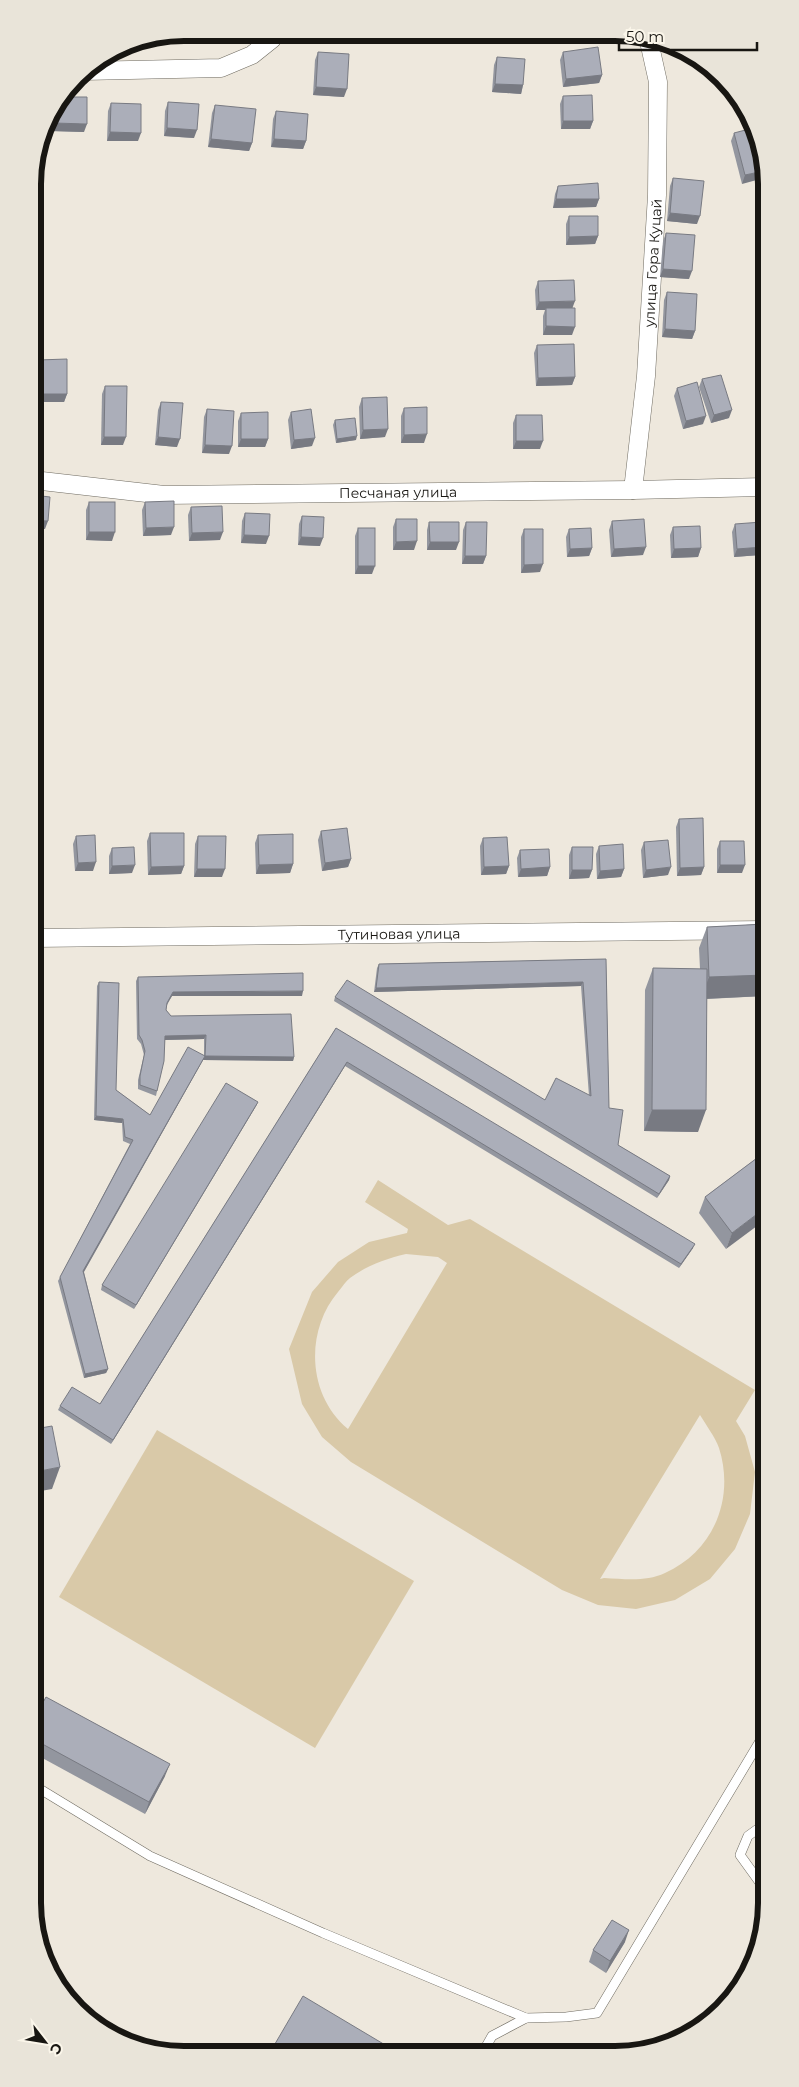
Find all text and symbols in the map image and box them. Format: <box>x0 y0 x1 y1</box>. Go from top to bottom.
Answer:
scale bar <box>619 20 756 52</box>
text: 50 m <box>626 27 664 46</box>
street label: улица Гора Куцай <box>640 198 666 329</box>
street label: Песчаная улица <box>339 483 457 502</box>
street label: Тутиновая улица <box>337 924 460 944</box>
north arrow <box>20 2017 70 2067</box>
text: С <box>46 2040 66 2058</box>

